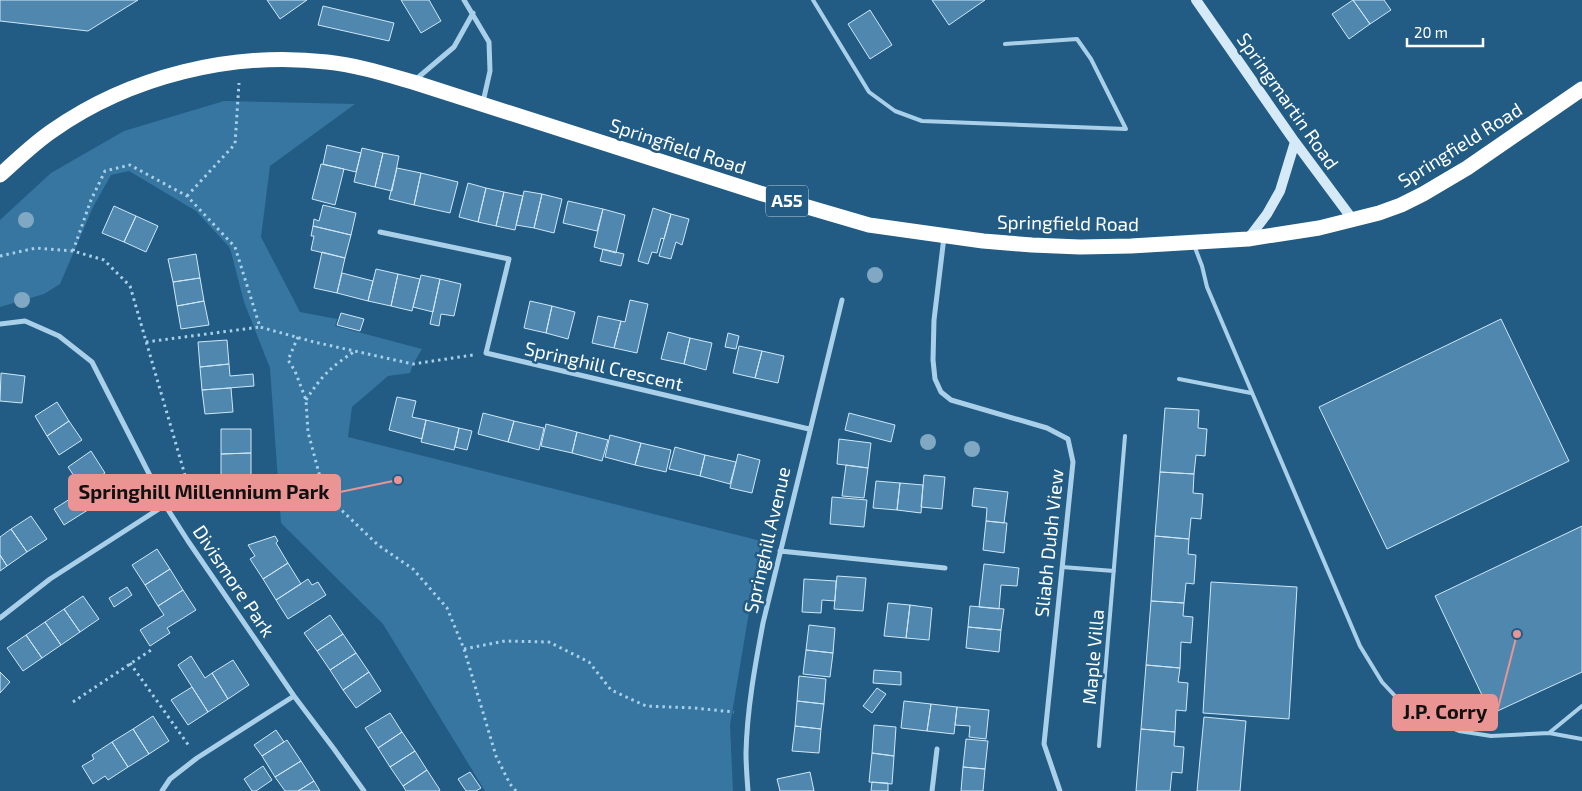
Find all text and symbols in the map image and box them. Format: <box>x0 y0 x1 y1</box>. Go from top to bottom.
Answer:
scale bar <box>1407 15 1483 47</box>
text: 20 m <box>1414 23 1448 41</box>
street label: Springmartin Road <box>1233 28 1344 173</box>
street label: Springfield Road <box>1393 97 1526 192</box>
street label: Springfield Road <box>607 113 749 178</box>
road number: A55 <box>766 186 808 217</box>
street label: Springfield Road <box>997 210 1139 235</box>
street label: Springhill Crescent <box>523 336 686 395</box>
street label: Springhill Avenue <box>738 464 795 615</box>
street label: Sliabh Dubh View <box>1029 467 1068 618</box>
callout: Springhill Millennium Park <box>69 475 340 510</box>
text: Springhill Millennium Park <box>79 479 330 503</box>
street label: Divismore Park <box>189 520 280 641</box>
street label: Maple Villa <box>1077 608 1108 706</box>
callout: J.P. Corry <box>1393 695 1497 730</box>
text: J.P. Corry <box>1403 699 1488 724</box>

